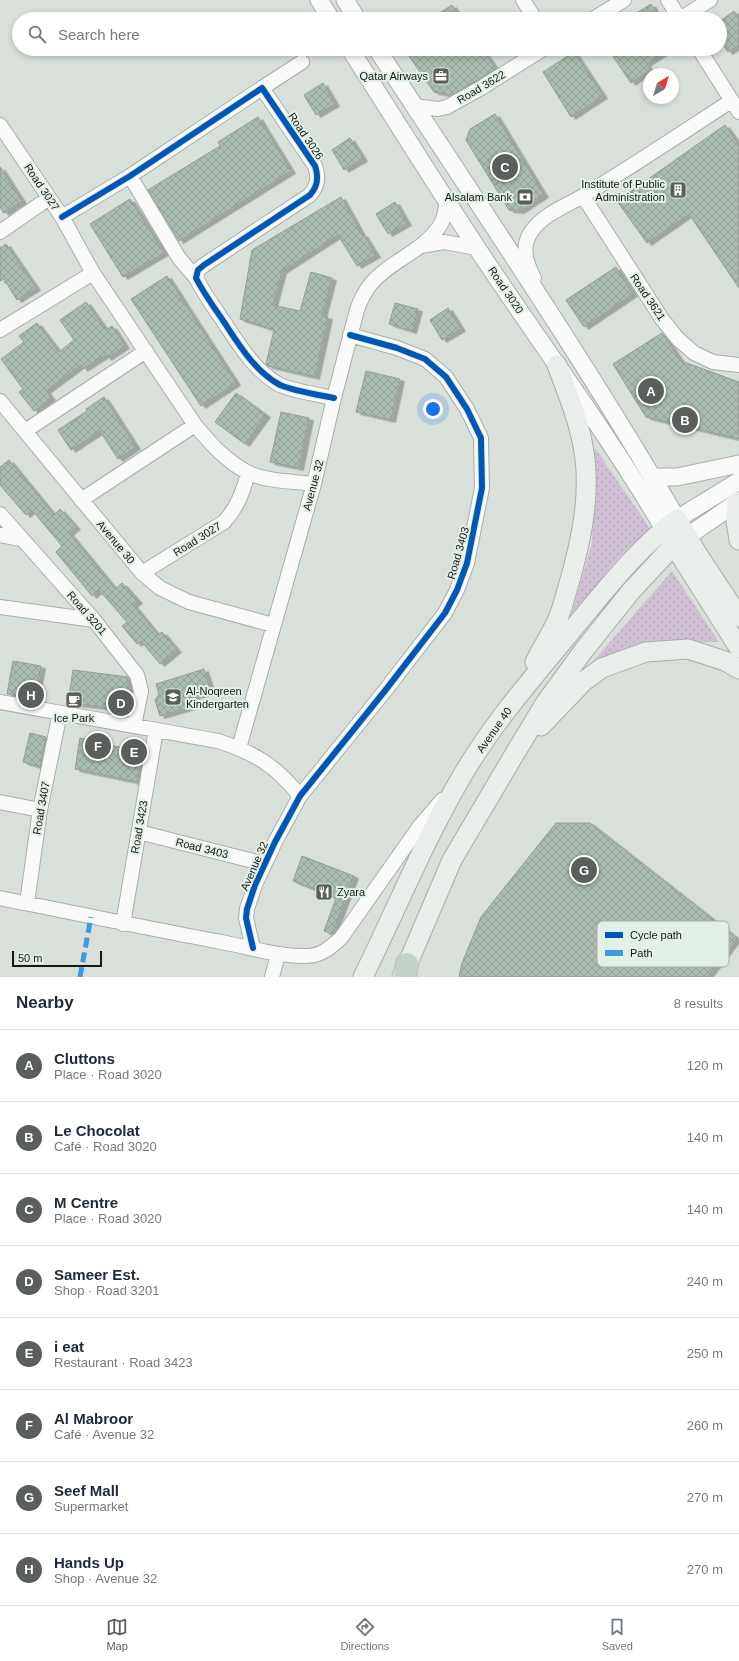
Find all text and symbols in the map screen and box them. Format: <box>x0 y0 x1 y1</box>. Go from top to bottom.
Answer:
search box <box>12 12 727 56</box>
icon: search <box>26 23 48 45</box>
text: Search here <box>58 26 140 43</box>
office icon: Qatar Airways <box>431 66 451 86</box>
street label: Road 3622 <box>455 68 507 106</box>
north arrow <box>643 68 679 104</box>
place label: Qatar Airways <box>360 70 428 82</box>
street label: Road 3026 <box>286 110 326 162</box>
pin: C <box>492 152 518 182</box>
street label: Road 3027 <box>22 161 62 213</box>
place label: Institute of Public Administration <box>581 178 665 203</box>
building icon: Institute of Public Administration <box>668 180 688 200</box>
bank icon: Alsalam Bank <box>515 187 535 207</box>
place label: Alsalam Bank <box>445 191 512 203</box>
street label: Road 3020 <box>486 264 526 316</box>
street label: Road 3621 <box>628 271 668 323</box>
pin: A <box>638 376 664 406</box>
your location <box>423 399 443 419</box>
pin: B <box>672 405 698 435</box>
street label: Avenue 32 <box>300 458 326 512</box>
street label: Avenue 30 <box>95 518 137 566</box>
street label: Road 3027 <box>171 520 223 558</box>
street label: Road 3403 <box>445 525 471 581</box>
street label: Road 3201 <box>65 589 109 637</box>
pin: H <box>18 680 44 710</box>
place label: Al-Noqreen Kindergarten <box>186 685 249 710</box>
school or university icon: Al-Noqreen Kindergarten <box>163 687 183 707</box>
pin: D <box>108 688 134 718</box>
cafe icon: Ice Park <box>64 690 84 710</box>
street label: Avenue 40 <box>474 705 514 755</box>
place label: Ice Park <box>54 712 95 724</box>
pin: F <box>85 731 111 761</box>
pin: E <box>121 737 147 767</box>
street label: Road 3407 <box>30 780 52 836</box>
street label: Road 3423 <box>128 799 150 855</box>
street label: Road 3403 <box>174 836 230 860</box>
street label: Avenue 32 <box>238 840 270 892</box>
pin: G <box>571 855 597 885</box>
restaurant icon: Zyara <box>314 882 334 902</box>
place label: Zyara <box>337 886 366 898</box>
legend <box>597 921 729 967</box>
text: Cycle path <box>630 929 682 941</box>
text: Path <box>630 947 653 959</box>
scale bar <box>12 949 102 968</box>
text: 50 m <box>18 952 42 964</box>
text: Nearby <box>16 993 74 1012</box>
text: 8 results <box>674 996 723 1011</box>
text: Cluttons <box>54 1050 115 1067</box>
text: A <box>24 1058 34 1073</box>
text: 120 m <box>687 1058 723 1073</box>
text: Place · Road 3020 <box>54 1067 162 1082</box>
text: Le Chocolat <box>54 1122 140 1139</box>
text: B <box>24 1130 34 1145</box>
text: 140 m <box>687 1130 723 1145</box>
text: Café · Road 3020 <box>54 1139 157 1154</box>
text: M Centre <box>54 1194 118 1211</box>
text: C <box>24 1202 34 1217</box>
text: 140 m <box>687 1202 723 1217</box>
text: Place · Road 3020 <box>54 1211 162 1226</box>
text: Sameer Est. <box>54 1266 140 1283</box>
text: D <box>24 1274 34 1289</box>
text: 240 m <box>687 1274 723 1289</box>
text: Shop · Road 3201 <box>54 1283 160 1298</box>
text: i eat <box>54 1338 84 1355</box>
text: E <box>25 1346 33 1361</box>
text: 250 m <box>687 1346 723 1361</box>
text: Restaurant · Road 3423 <box>54 1355 193 1370</box>
text: Al Mabroor <box>54 1410 133 1427</box>
text: F <box>25 1418 33 1433</box>
text: 260 m <box>687 1418 723 1433</box>
text: Café · Avenue 32 <box>54 1427 154 1442</box>
text: Seef Mall <box>54 1482 119 1499</box>
text: G <box>24 1490 34 1505</box>
text: 270 m <box>687 1490 723 1505</box>
text: Supermarket <box>54 1499 128 1514</box>
text: Hands Up <box>54 1554 124 1571</box>
text: H <box>24 1562 34 1577</box>
text: 270 m <box>687 1562 723 1577</box>
text: Shop · Avenue 32 <box>54 1571 157 1586</box>
tab: Map <box>106 1616 128 1652</box>
tab: Directions <box>340 1616 389 1652</box>
tab: Saved <box>602 1616 633 1652</box>

